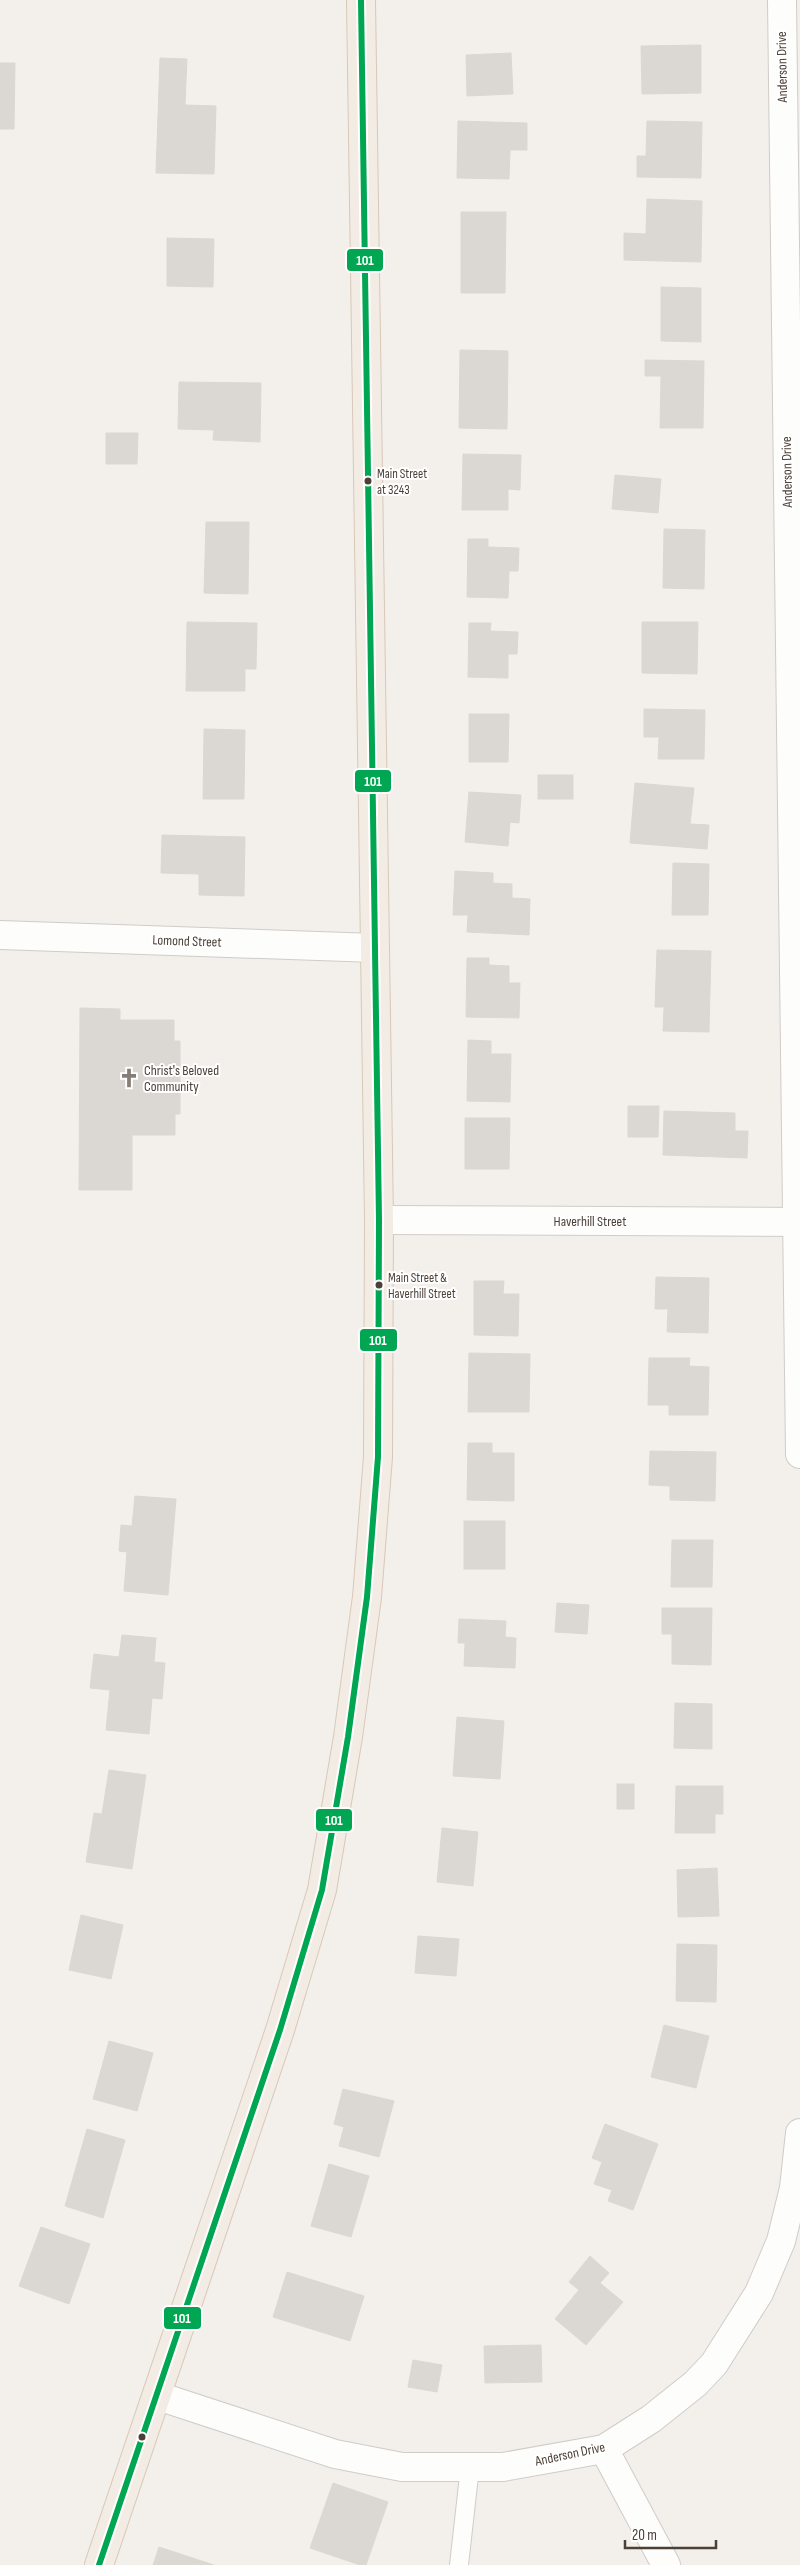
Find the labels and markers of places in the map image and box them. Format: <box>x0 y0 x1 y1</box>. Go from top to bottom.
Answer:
place label: Main Street at 3243 <box>377 466 427 498</box>
marker: Main Street at 3243 <box>363 476 373 486</box>
place label: Christ's Beloved Community <box>144 1062 219 1095</box>
church icon: Christ's Beloved Community <box>118 1067 140 1089</box>
place label: Main Street & Haverhill Street <box>388 1270 456 1302</box>
marker: Main Street & Haverhill Street <box>374 1280 384 1290</box>
unlabelled marker <box>137 2432 147 2442</box>

